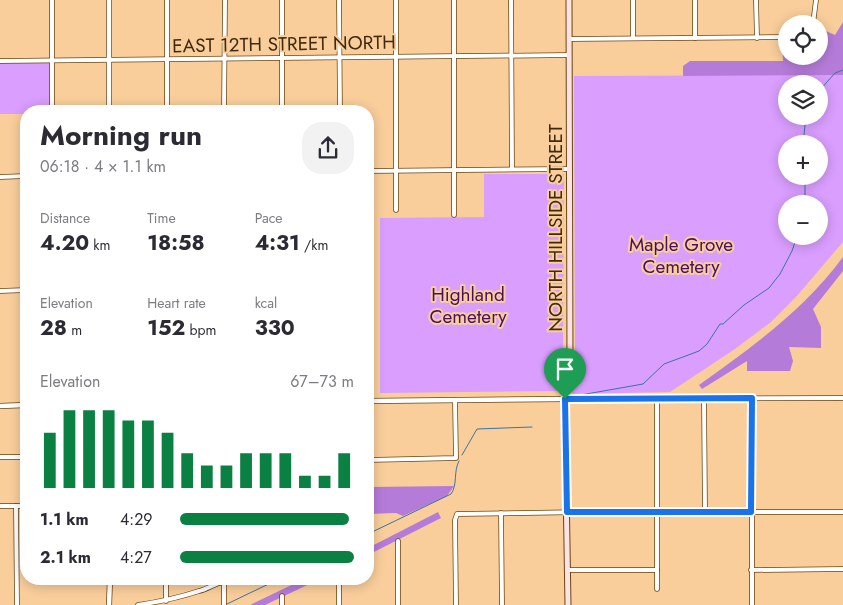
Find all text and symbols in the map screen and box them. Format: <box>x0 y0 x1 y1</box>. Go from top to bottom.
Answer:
map controls <box>778 15 828 245</box>
button: locate <box>778 15 828 65</box>
street label: EAST 12TH STREET NORTH <box>172 29 396 59</box>
button: layers <box>778 75 828 125</box>
text: Morning run <box>40 115 202 156</box>
button: share <box>302 122 354 174</box>
street label: NORTH HILLSIDE STREET <box>542 124 569 332</box>
button: + <box>778 135 828 185</box>
text: 06:18 · 4 × 1.1 km <box>40 155 166 178</box>
button: − <box>778 195 828 245</box>
text: Distance <box>40 208 90 228</box>
text: Time <box>147 208 176 228</box>
text: Pace <box>255 208 283 228</box>
text: 4.20 <box>40 228 89 258</box>
text: 18:58 <box>147 228 205 258</box>
text: 4:31 <box>255 228 300 258</box>
park label: Maple Grove Cemetery <box>629 231 733 280</box>
text: km <box>89 235 110 255</box>
text: /km <box>300 235 328 255</box>
park label: Highland Cemetery <box>429 281 507 330</box>
text: Elevation <box>40 293 93 313</box>
text: Heart rate <box>147 293 206 313</box>
text: kcal <box>255 293 277 313</box>
text: 28 <box>40 313 67 343</box>
text: 152 <box>147 313 185 343</box>
text: 330 <box>255 313 295 343</box>
text: m <box>67 320 82 340</box>
text: bpm <box>185 320 216 340</box>
pin <box>544 348 586 399</box>
icon: arrive <box>551 355 579 383</box>
text: Elevation <box>40 370 100 393</box>
text: 67–73 m <box>290 370 354 393</box>
text: 1.1 km <box>40 508 89 531</box>
text: 4:29 <box>120 508 152 531</box>
text: 2.1 km <box>40 546 91 569</box>
text: 4:27 <box>120 546 152 569</box>

